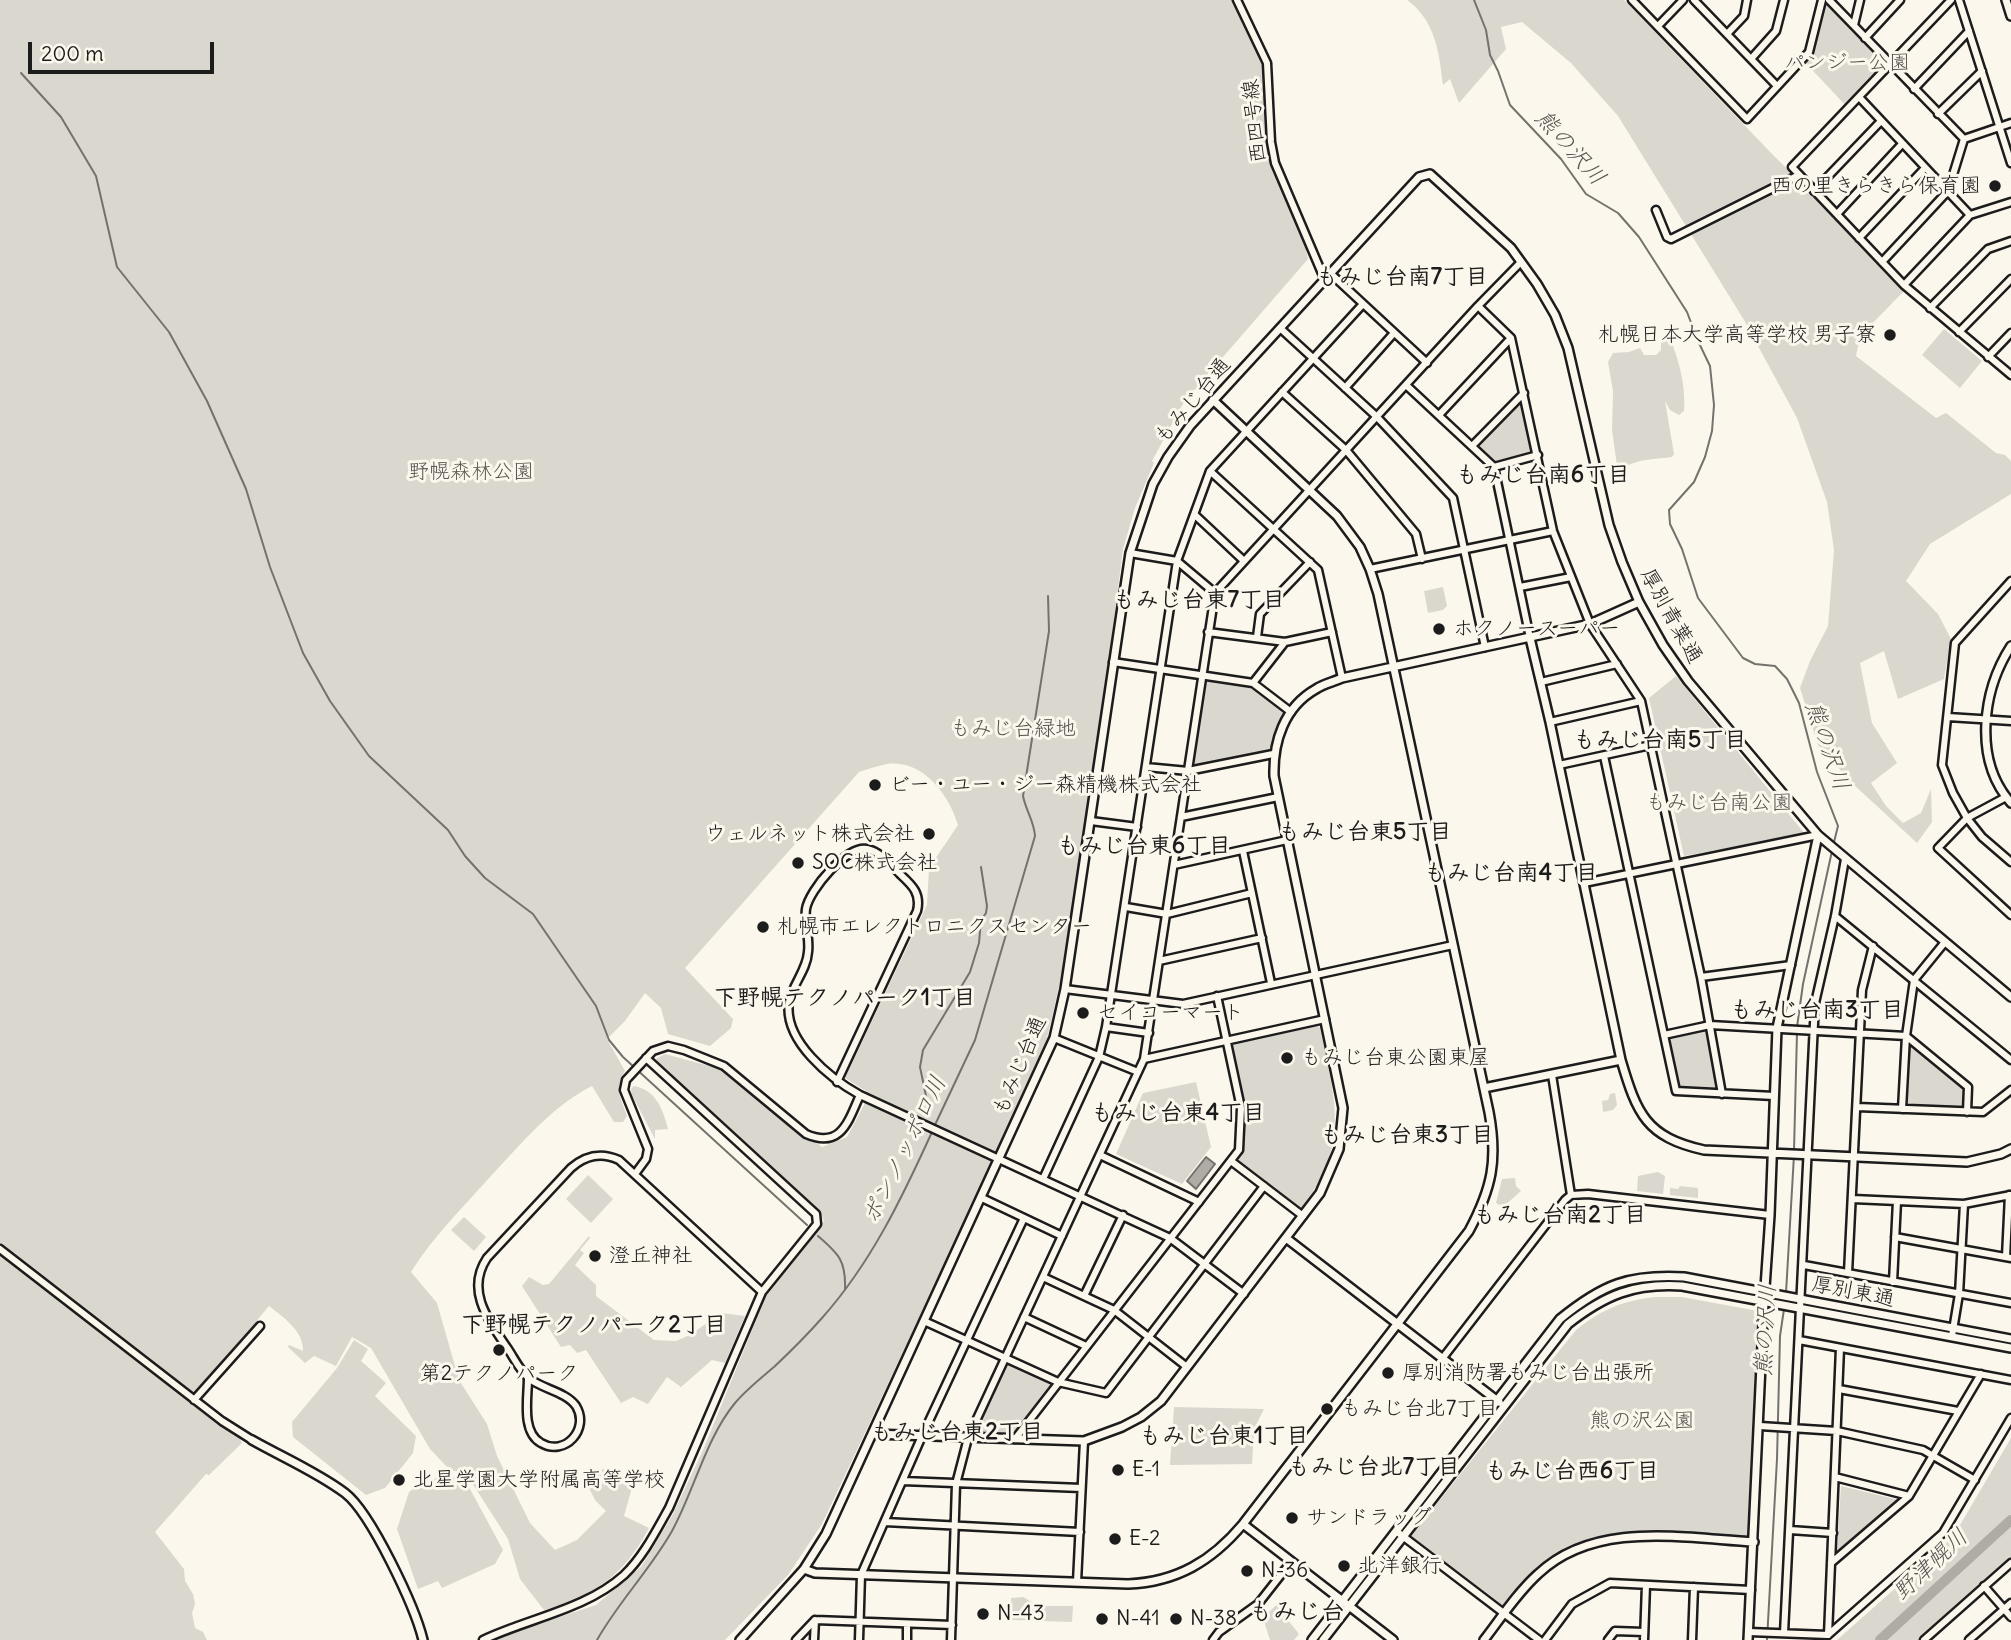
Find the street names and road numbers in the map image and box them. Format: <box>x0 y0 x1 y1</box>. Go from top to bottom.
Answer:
street label: 西四号線 <box>1238 78 1272 164</box>
street label: もみじ台通 <box>1150 353 1236 449</box>
street label: 厚別青葉通 <box>1635 564 1707 668</box>
street label: もみじ台通 <box>988 1013 1052 1119</box>
street label: 厚別東通 <box>1809 1272 1897 1312</box>

